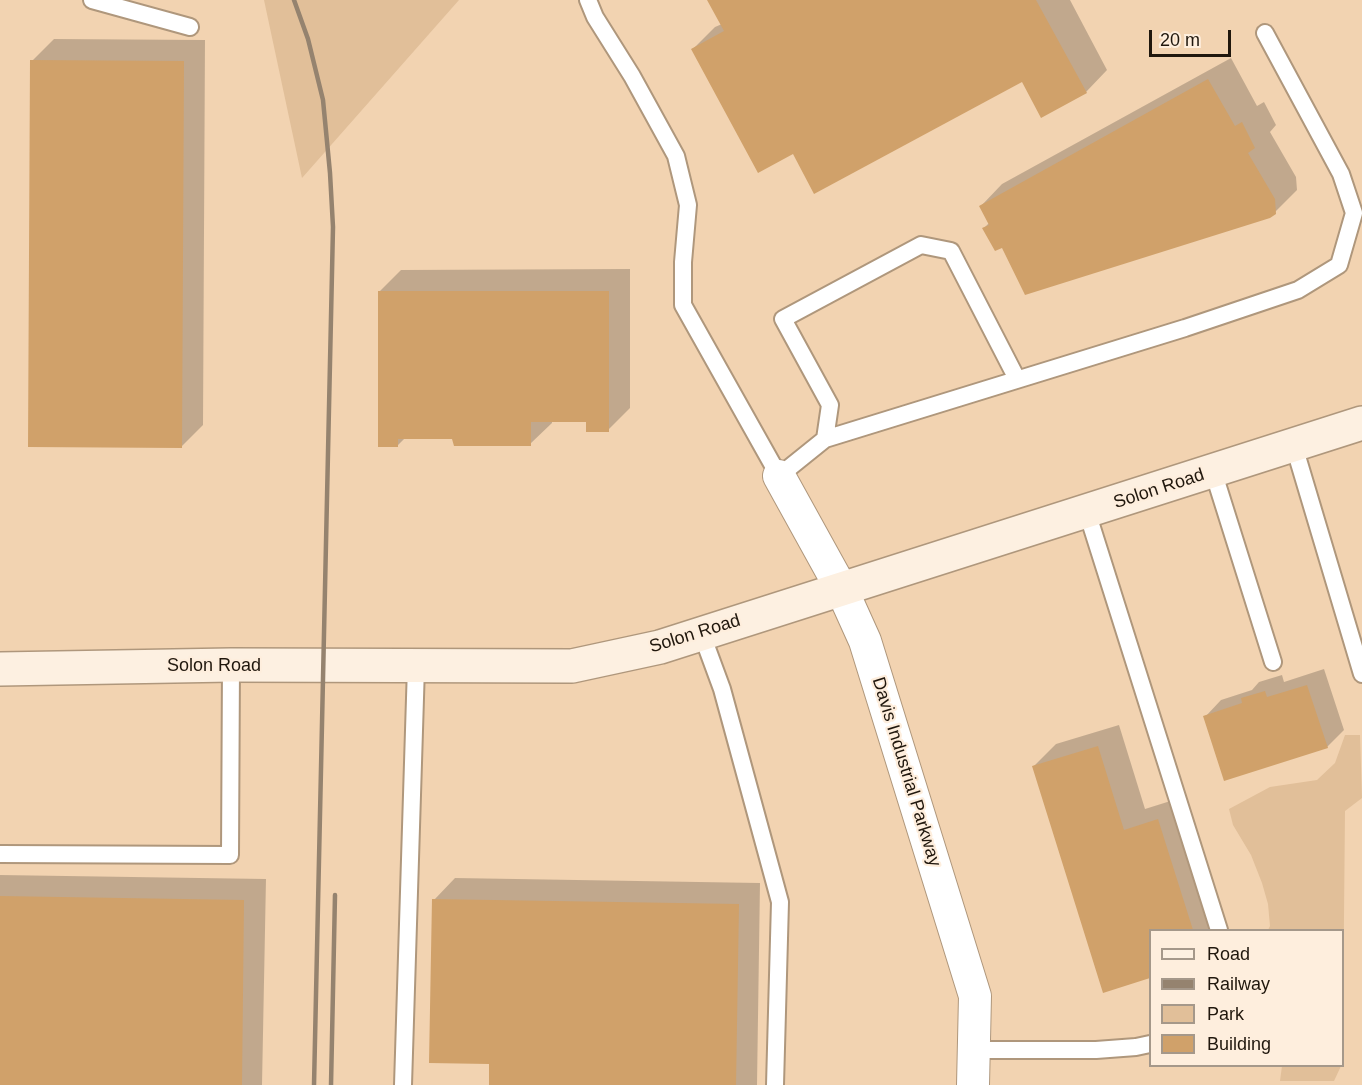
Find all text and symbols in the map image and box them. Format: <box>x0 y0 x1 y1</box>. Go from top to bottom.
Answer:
scale bar <box>1152 18 1234 56</box>
text: 20 m <box>1160 30 1200 50</box>
street label: Solon Road <box>1111 464 1207 514</box>
street label: Solon Road <box>647 610 743 658</box>
street label: Solon Road <box>167 655 261 677</box>
street label: Davis Industrial Parkway <box>867 675 945 869</box>
legend <box>1149 929 1344 1067</box>
text: Road <box>1207 944 1250 964</box>
text: Railway <box>1207 974 1270 994</box>
text: Park <box>1207 1004 1244 1024</box>
text: Building <box>1207 1034 1271 1054</box>

